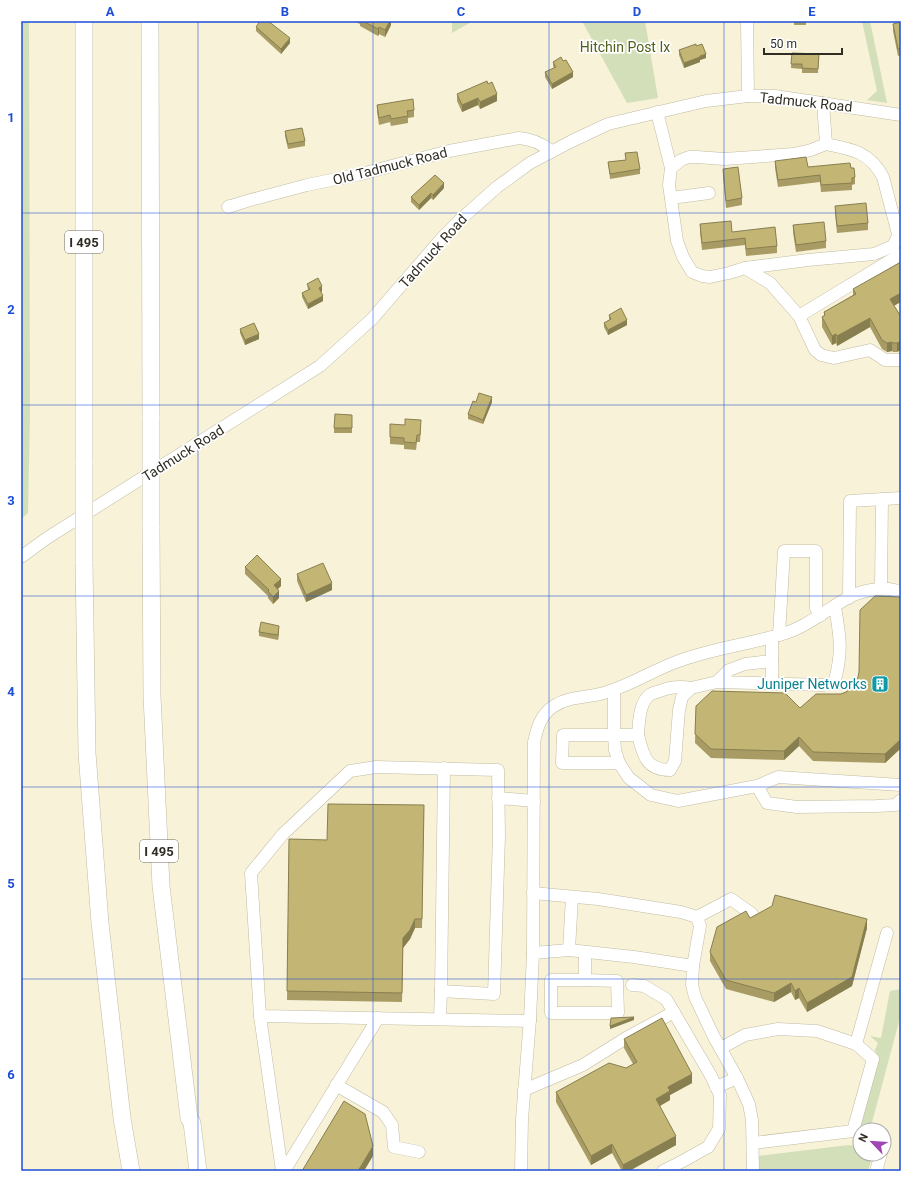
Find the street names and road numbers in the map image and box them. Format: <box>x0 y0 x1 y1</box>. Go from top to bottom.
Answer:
street label: Tadmuck Road <box>759 89 853 115</box>
street label: Old Tadmuck Road <box>331 144 449 188</box>
street label: Tadmuck Road <box>396 211 470 291</box>
road number: I 495 <box>65 231 103 253</box>
street label: Tadmuck Road <box>139 422 227 484</box>
road number: I 495 <box>140 840 178 862</box>

